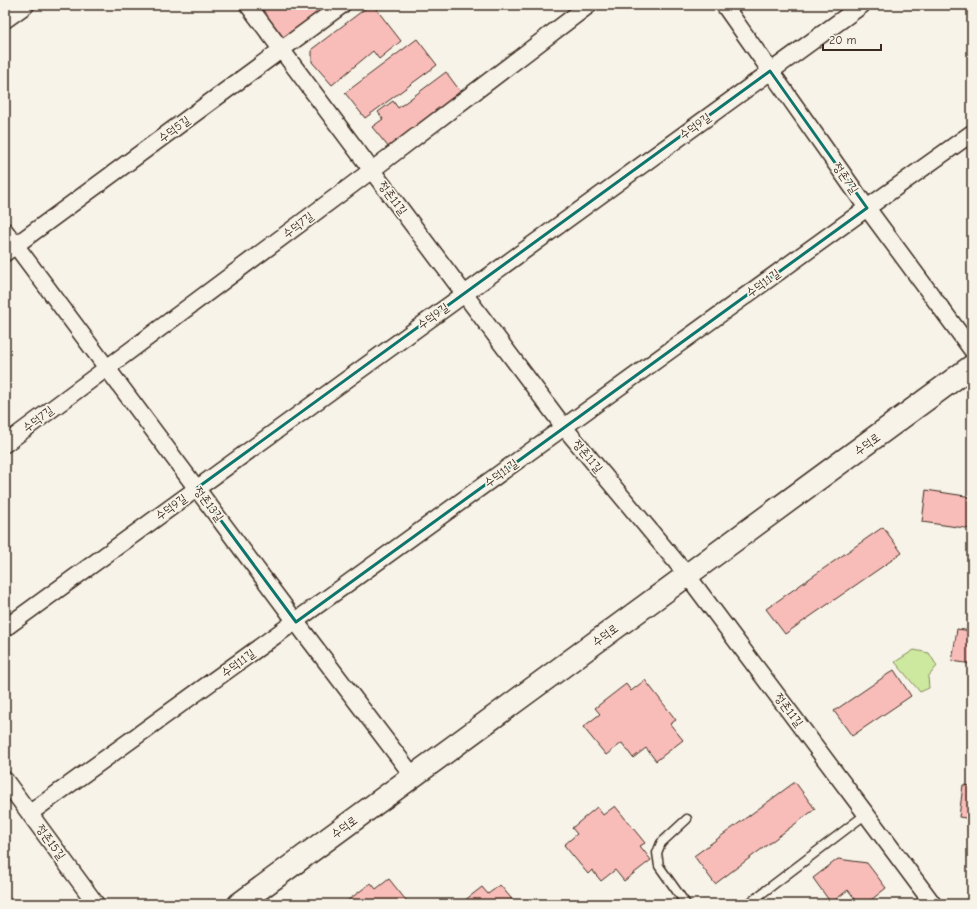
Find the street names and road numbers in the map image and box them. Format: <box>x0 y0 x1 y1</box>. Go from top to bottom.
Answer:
street label: 수덕9길 <box>677 110 714 142</box>
street label: 수덕5길 <box>156 113 193 145</box>
street label: 정존7길 <box>830 160 862 196</box>
street label: 정존11길 <box>376 178 410 218</box>
street label: 수덕7길 <box>280 209 316 241</box>
street label: 수덕11길 <box>743 266 783 300</box>
street label: 수덕9길 <box>415 300 452 332</box>
street label: 수덕7길 <box>20 403 56 435</box>
street label: 수덕로 <box>851 430 883 458</box>
street label: 정존11길 <box>570 437 606 475</box>
street label: 수덕11길 <box>481 456 521 490</box>
street label: 정존13길 <box>191 484 227 524</box>
street label: 수덕9길 <box>153 491 190 523</box>
street label: 수덕로 <box>589 621 621 649</box>
street label: 수덕11길 <box>218 646 258 680</box>
street label: 정존11길 <box>772 690 806 730</box>
street label: 수덕로 <box>328 813 360 841</box>
street label: 정존15길 <box>34 822 69 863</box>

